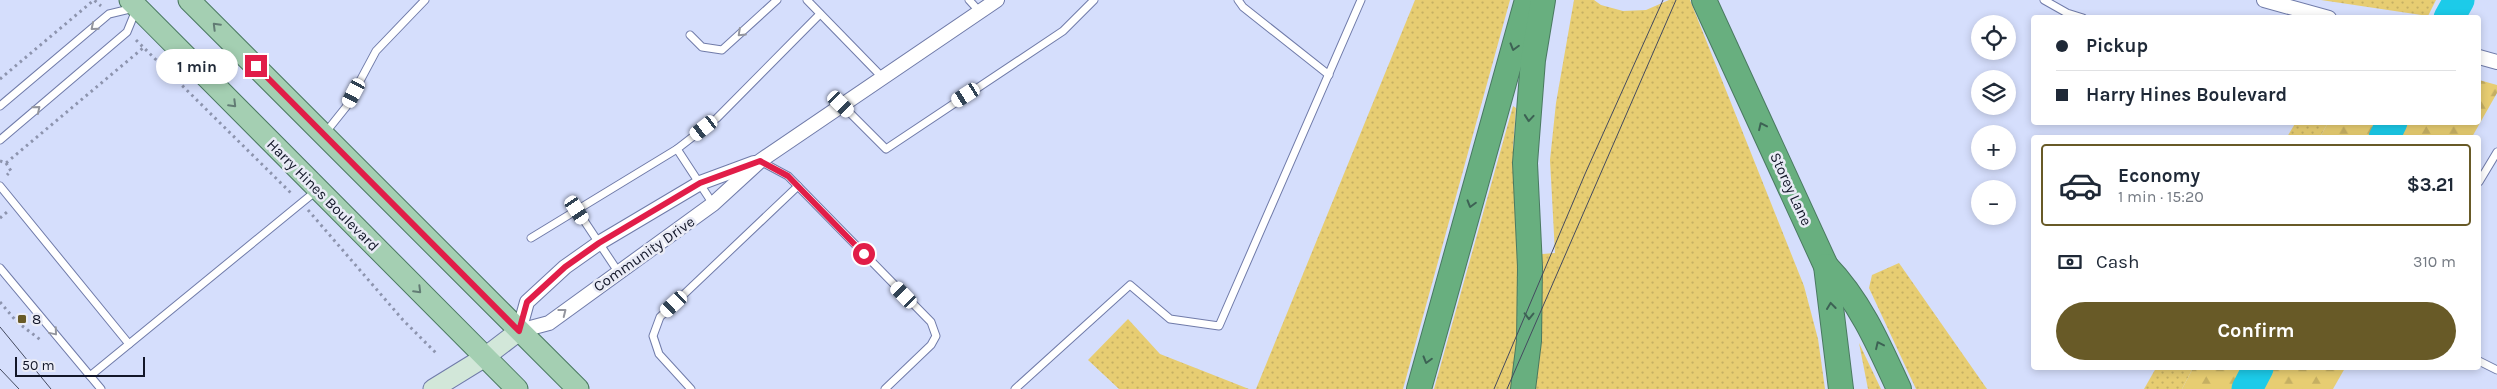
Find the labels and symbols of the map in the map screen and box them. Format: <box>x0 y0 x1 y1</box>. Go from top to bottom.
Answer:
one-way arrow <box>90 22 99 31</box>
one-way arrow <box>213 23 222 32</box>
one-way arrow <box>737 27 746 36</box>
one-way arrow <box>1509 43 1520 51</box>
callout: 1 min <box>156 48 238 84</box>
route end <box>245 55 267 77</box>
car <box>340 76 367 110</box>
car <box>949 81 982 109</box>
car <box>825 88 856 120</box>
one-way arrow <box>227 99 236 108</box>
one-way arrow <box>31 106 40 114</box>
car <box>687 113 720 143</box>
one-way arrow <box>1524 114 1535 122</box>
one-way arrow <box>1758 122 1768 131</box>
street label: Harry Hines Boulevard <box>263 135 383 255</box>
street label: Storey Lane <box>1766 150 1816 228</box>
car <box>562 193 591 227</box>
one-way arrow <box>1466 199 1476 207</box>
street label: Community Drive <box>590 212 698 296</box>
route start <box>853 243 875 265</box>
car <box>888 279 919 311</box>
one-way arrow <box>412 285 421 294</box>
car <box>657 288 690 320</box>
one-way arrow <box>1826 302 1837 310</box>
one-way arrow <box>557 309 566 317</box>
place label: 8 <box>32 310 41 328</box>
one-way arrow <box>1524 312 1534 320</box>
marker: 8 <box>16 313 28 325</box>
one-way arrow <box>48 326 57 335</box>
one-way arrow <box>1874 341 1885 350</box>
scale bar <box>15 354 145 377</box>
one-way arrow <box>1422 356 1433 364</box>

